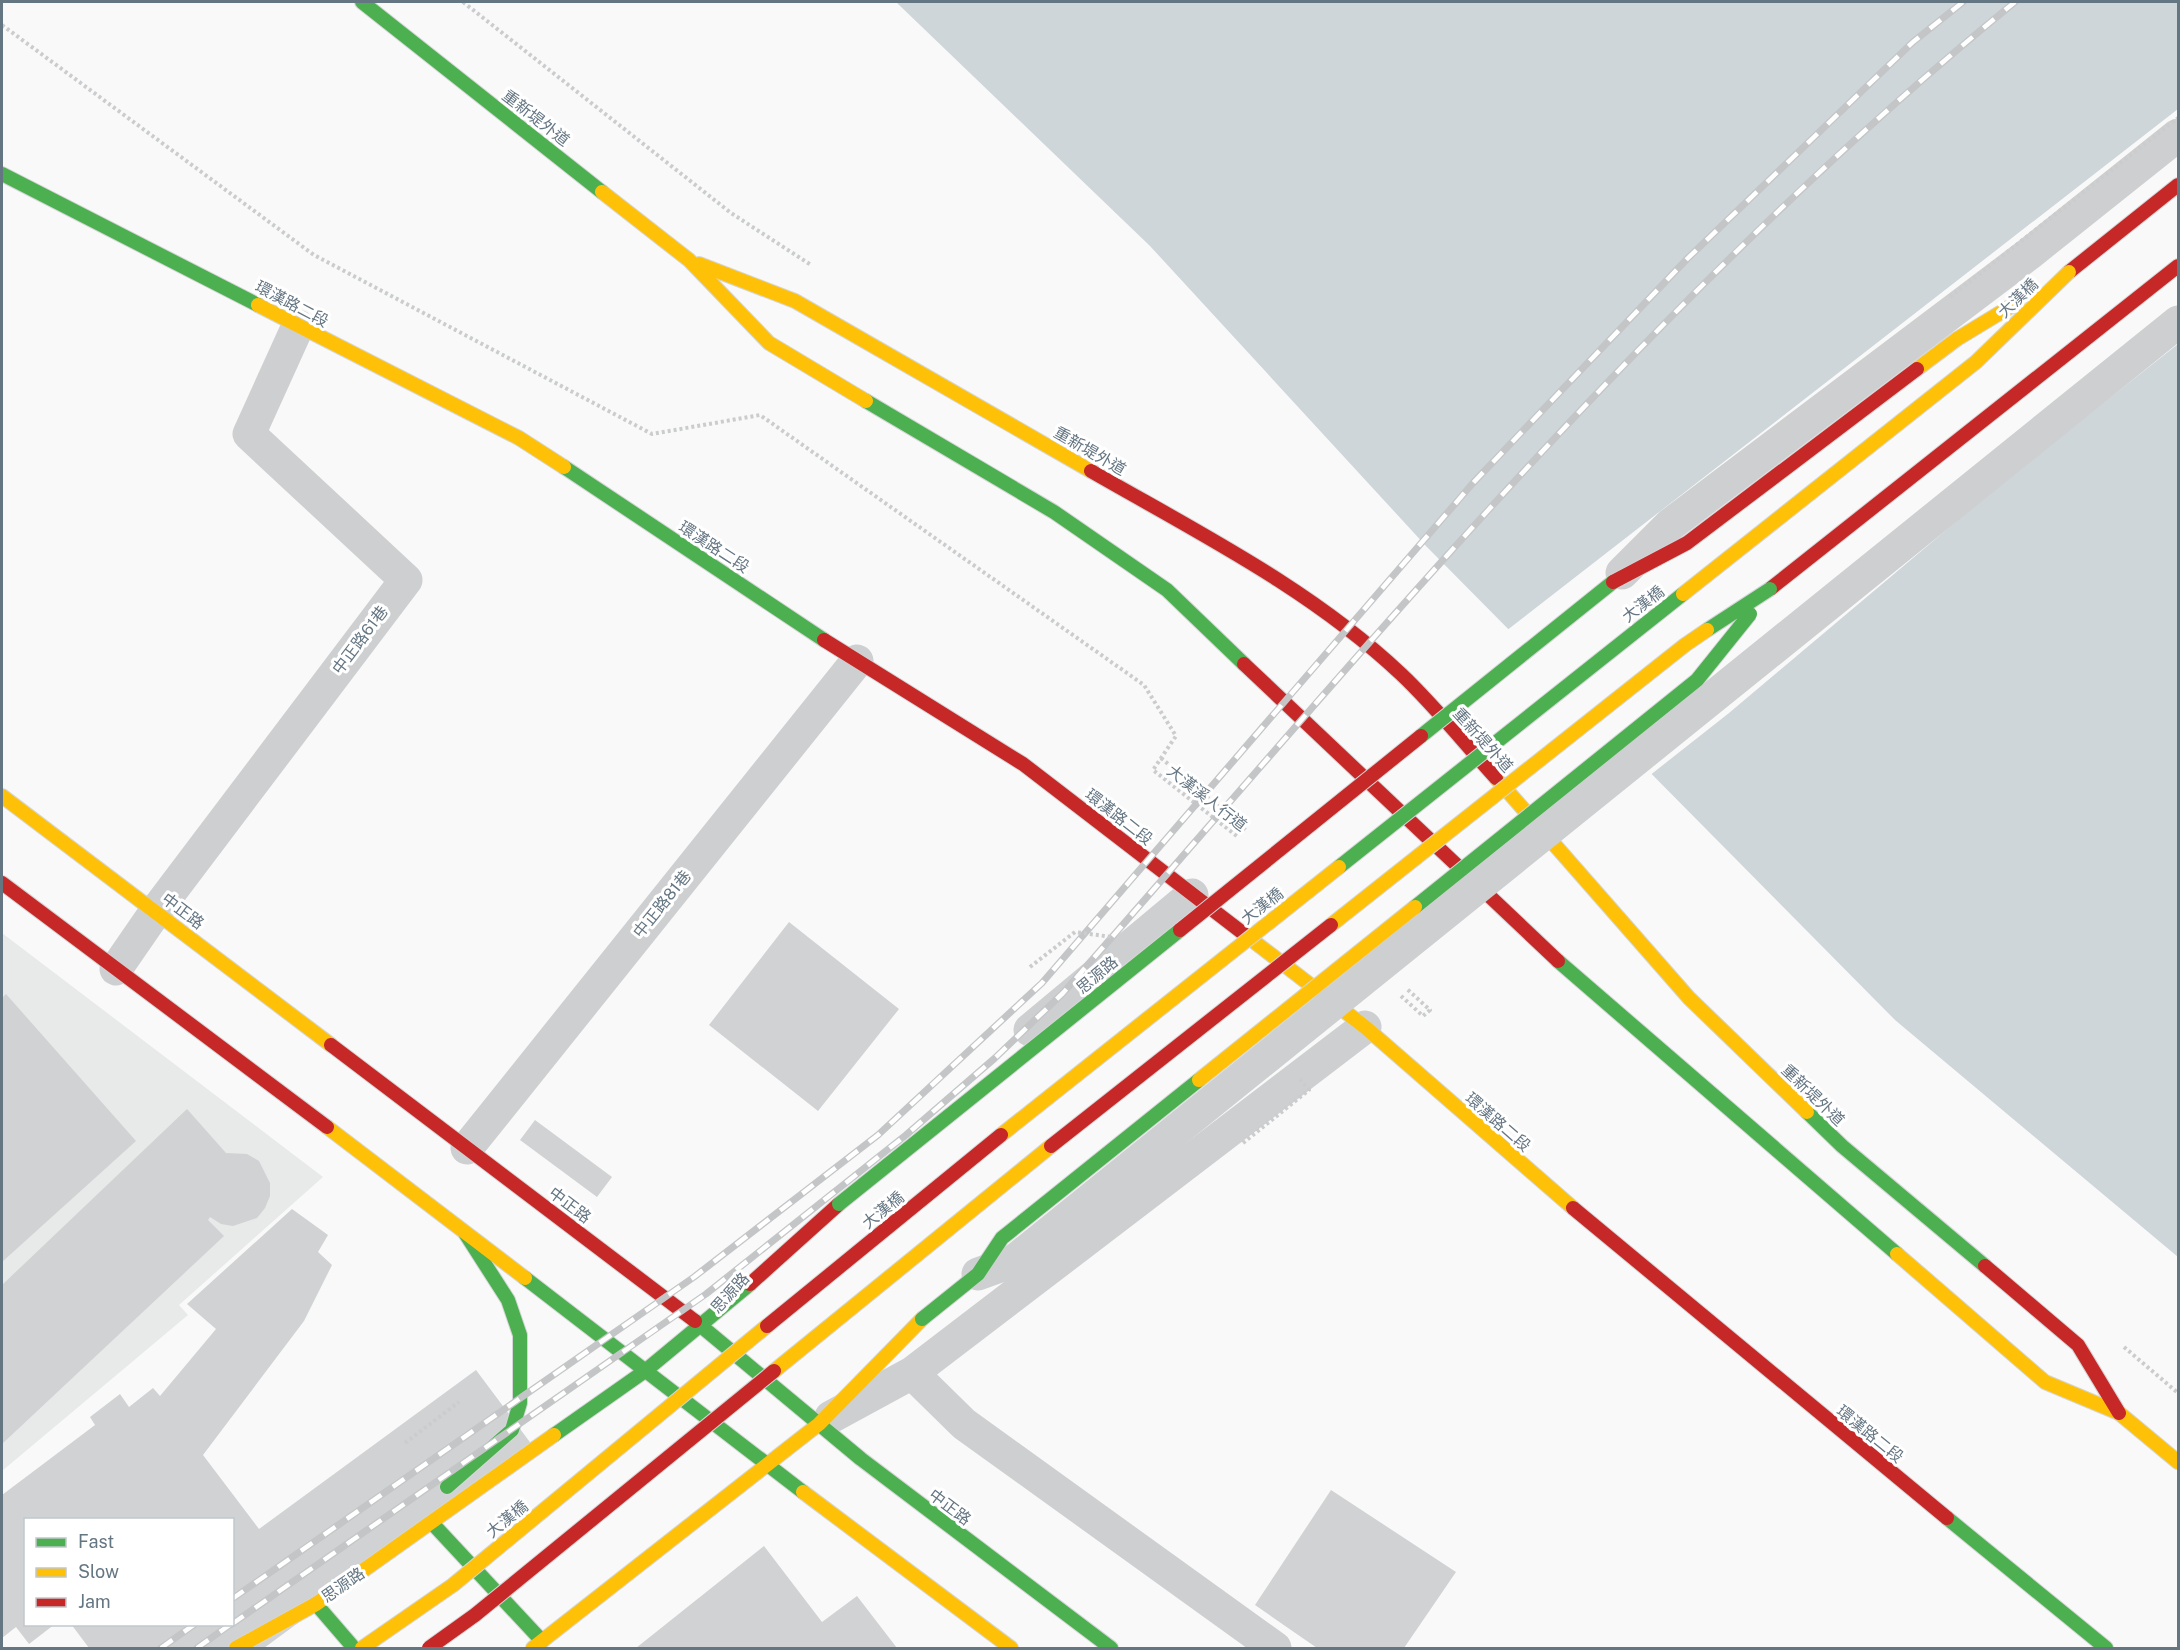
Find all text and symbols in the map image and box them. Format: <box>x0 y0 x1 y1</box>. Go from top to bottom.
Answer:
street label: 重新堤外道 <box>499 86 573 150</box>
street label: 大漢橋 <box>1994 274 2042 322</box>
street label: 環漢路二段 <box>252 277 332 331</box>
street label: 重新堤外道 <box>1051 423 1129 479</box>
street label: 環漢路二段 <box>675 517 753 577</box>
street label: 大漢橋 <box>1618 582 1668 626</box>
street label: 中正路61巷 <box>328 602 392 678</box>
street label: 重新堤外道 <box>1449 704 1517 776</box>
street label: 大漢溪人行道 <box>1163 761 1251 835</box>
street label: 環漢路二段 <box>1082 785 1156 849</box>
street label: 中正路81巷 <box>629 867 695 941</box>
street label: 大漢橋 <box>1237 884 1287 928</box>
street label: 中正路 <box>158 889 208 933</box>
street label: 思源路 <box>1073 952 1121 998</box>
street label: 重新堤外道 <box>1778 1060 1848 1130</box>
street label: 環漢路二段 <box>1462 1089 1534 1155</box>
street label: 中正路 <box>545 1183 595 1227</box>
street label: 大漢橋 <box>858 1188 908 1232</box>
street label: 思源路 <box>707 1269 753 1317</box>
street label: 環漢路二段 <box>1833 1401 1907 1467</box>
street label: 中正路 <box>925 1485 975 1529</box>
street label: 大漢橋 <box>482 1497 532 1541</box>
legend <box>24 1518 234 1626</box>
text: Fast <box>78 1531 114 1552</box>
text: Slow <box>78 1561 119 1582</box>
street label: 思源路 <box>318 1563 368 1607</box>
text: Jam <box>78 1591 111 1612</box>

